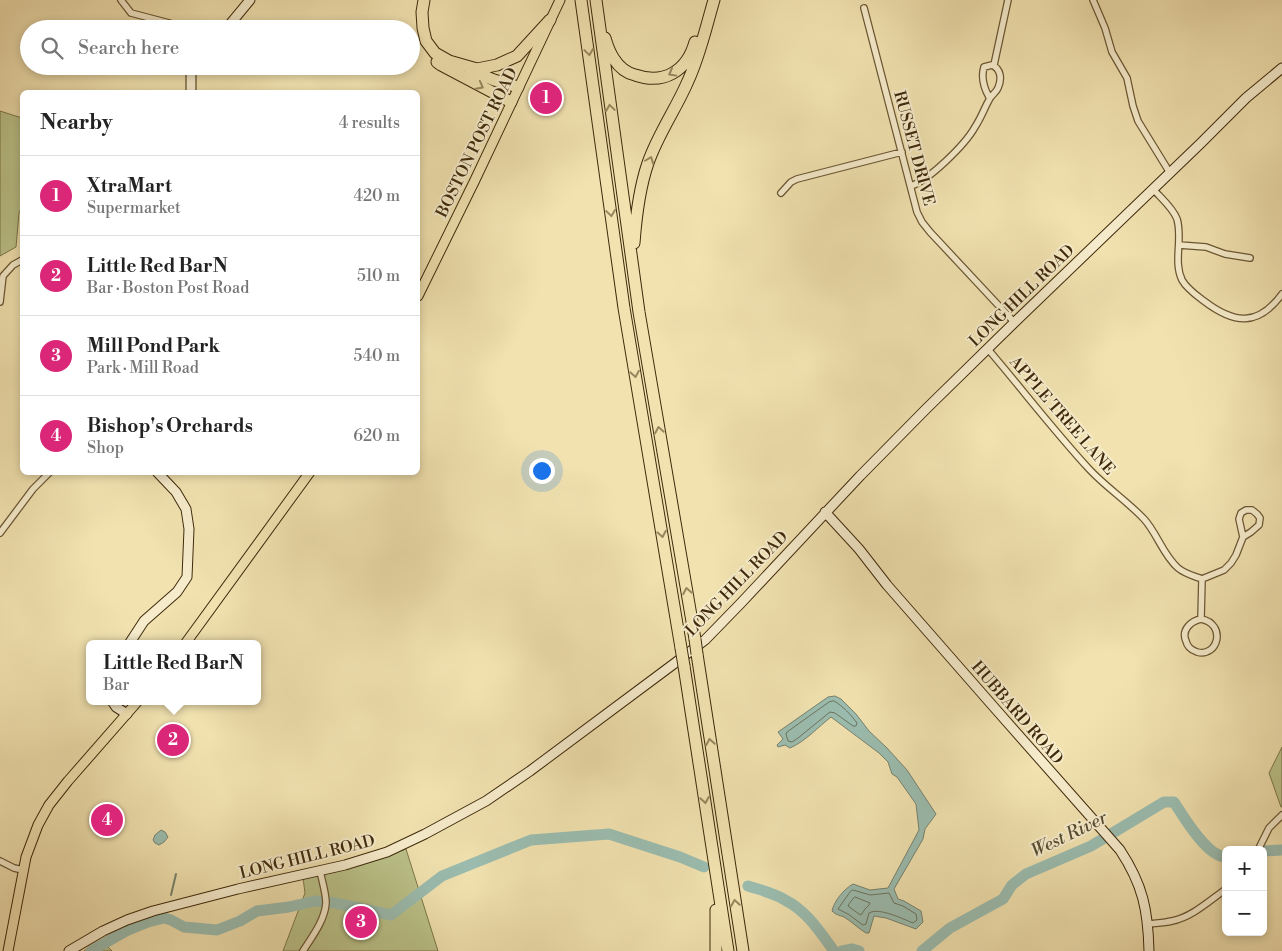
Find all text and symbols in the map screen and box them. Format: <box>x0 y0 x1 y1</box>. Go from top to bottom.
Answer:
search box <box>20 20 420 75</box>
icon: search <box>38 34 66 62</box>
text: Search here <box>78 36 179 60</box>
one-way arrow <box>583 48 594 56</box>
street label: BOSTON POST ROAD <box>431 64 522 222</box>
one-way arrow <box>669 66 678 76</box>
pin: 1 <box>530 79 562 117</box>
one-way arrow <box>475 80 484 90</box>
street label: RUSSET DRIVE <box>889 89 939 208</box>
one-way arrow <box>606 103 616 112</box>
text: Nearby <box>40 110 113 136</box>
text: 4 results <box>339 113 400 133</box>
one-way arrow <box>644 156 654 165</box>
text: XtraMart <box>87 174 172 198</box>
text: 1 <box>52 186 60 206</box>
text: 420 m <box>353 186 400 206</box>
text: Supermarket <box>87 198 181 218</box>
one-way arrow <box>605 209 616 217</box>
street label: LONG HILL ROAD <box>965 240 1079 351</box>
text: Little Red BarN <box>87 254 228 278</box>
text: 2 <box>51 266 61 286</box>
text: 510 m <box>357 266 400 286</box>
text: Bar · Boston Post Road <box>87 278 249 298</box>
text: Mill Pond Park <box>87 334 220 358</box>
text: 3 <box>51 346 61 366</box>
text: 540 m <box>353 346 400 366</box>
street label: APPLE TREE LANE <box>1005 351 1119 479</box>
text: Park · Mill Road <box>87 358 199 378</box>
one-way arrow <box>629 369 639 378</box>
text: Bishop's Orchards <box>87 414 253 438</box>
text: 4 <box>51 426 61 446</box>
text: 620 m <box>353 426 400 446</box>
one-way arrow <box>654 426 665 434</box>
text: Shop <box>87 438 124 458</box>
your location <box>529 458 555 484</box>
street label: LONG HILL ROAD <box>681 527 792 641</box>
one-way arrow <box>657 530 667 538</box>
one-way arrow <box>682 586 692 595</box>
popup <box>86 640 261 705</box>
text: Little Red BarN <box>103 651 244 675</box>
street label: HUBBARD ROAD <box>967 657 1068 768</box>
text: Bar <box>103 675 129 695</box>
pin: 2 <box>157 721 189 759</box>
one-way arrow <box>706 738 716 747</box>
one-way arrow <box>699 796 709 805</box>
pin: 4 <box>91 801 123 839</box>
water label: West River <box>1027 806 1111 863</box>
street label: LONG HILL ROAD <box>237 830 377 883</box>
map controls <box>1222 846 1267 936</box>
button: + <box>1222 846 1267 891</box>
button: − <box>1222 891 1267 936</box>
one-way arrow <box>731 898 741 907</box>
pin: 3 <box>345 903 377 941</box>

